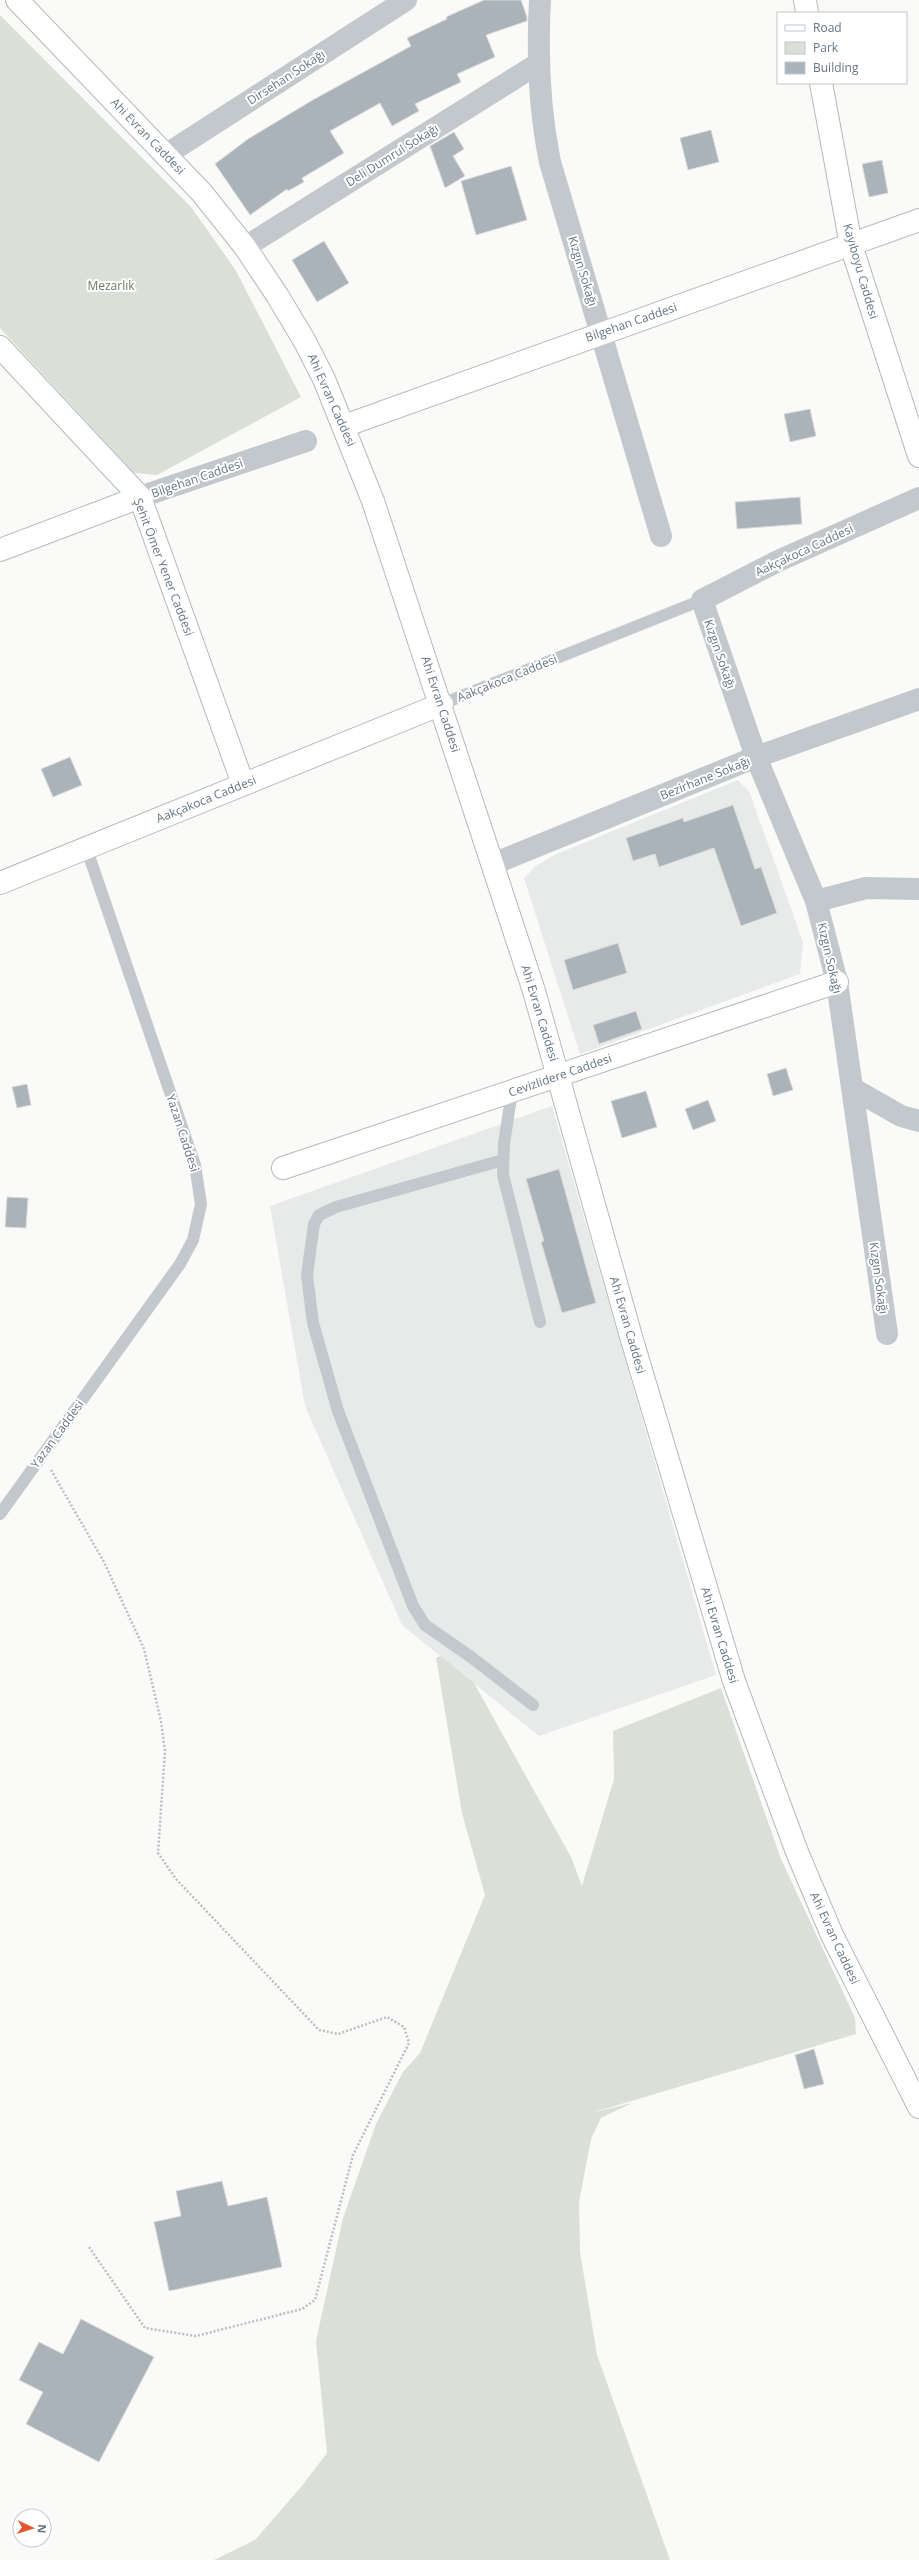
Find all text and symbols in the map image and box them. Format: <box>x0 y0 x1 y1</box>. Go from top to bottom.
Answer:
legend <box>777 12 907 84</box>
text: Road <box>813 19 842 36</box>
text: Park <box>813 39 839 56</box>
street label: Dirsehan Sokağı <box>244 45 328 109</box>
text: Building <box>813 59 859 76</box>
street label: Ahi Evran Caddesi <box>107 94 189 178</box>
street label: Deli Dumrul Sokağı <box>342 120 442 190</box>
street label: Kayıboyu Caddesi <box>839 221 883 321</box>
street label: Kızgın Sokağı <box>564 234 602 308</box>
park label: Mezarlık <box>87 277 135 294</box>
street label: Bilgehan Caddesi <box>583 298 679 346</box>
street label: Ahi Evran Caddesi <box>304 351 360 449</box>
street label: Bilgehan Caddesi <box>149 454 245 502</box>
street label: Şehit Ömer Yener Caddesi <box>130 496 198 638</box>
street label: Aakçakoca Caddesi <box>752 520 856 580</box>
street label: Kızgın Sokağı <box>700 617 740 691</box>
street label: Aakçakoca Caddesi <box>454 650 560 706</box>
street label: Ahi Evran Caddesi <box>417 654 465 754</box>
street label: Bezirhane Sokağı <box>657 752 753 804</box>
street label: Aakçakoca Caddesi <box>153 771 259 827</box>
street label: Kızgın Sokağı <box>814 921 846 995</box>
street label: Ahi Evran Caddesi <box>517 963 563 1063</box>
street label: Cevizlidere Caddesi <box>506 1049 614 1101</box>
street label: Yazan Caddesi <box>162 1092 204 1174</box>
street label: Kızgın Sokağı <box>866 1241 892 1315</box>
street label: Ahi Evran Caddesi <box>606 1274 650 1376</box>
street label: Yazan Caddesi <box>26 1396 88 1472</box>
street label: Ahi Evran Caddesi <box>697 1585 743 1685</box>
street label: Ahi Evran Caddesi <box>806 1889 864 1987</box>
north arrow <box>12 2508 52 2548</box>
text: N <box>35 2524 50 2534</box>

